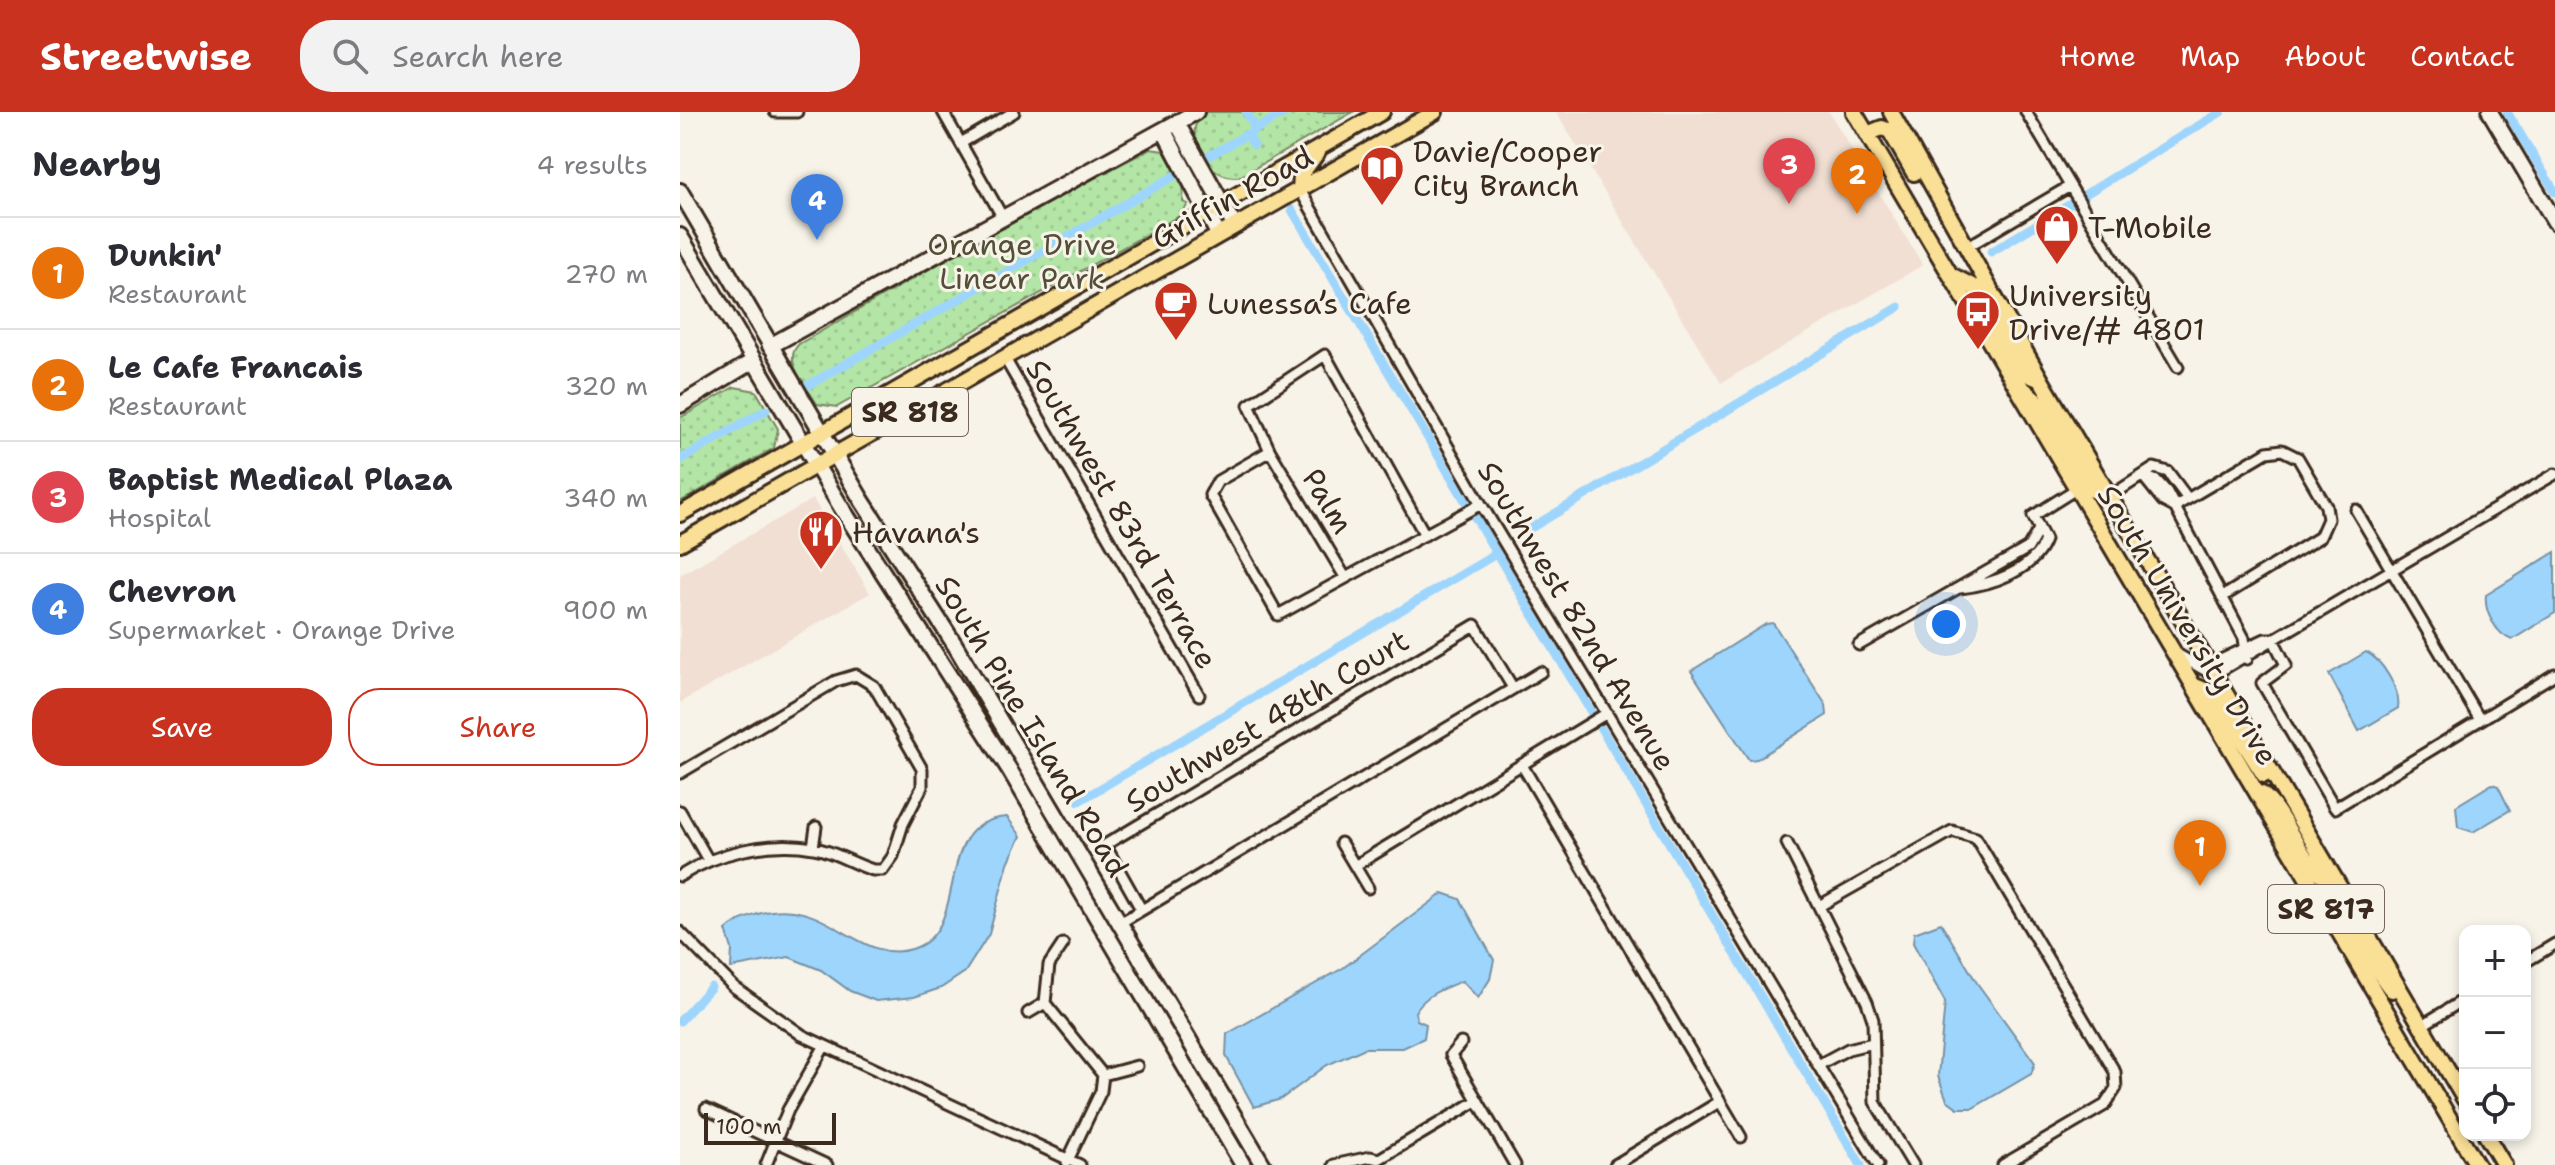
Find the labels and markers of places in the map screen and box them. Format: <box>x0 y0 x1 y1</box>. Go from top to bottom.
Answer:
place label: Davie/Cooper City Branch <box>1413 131 1603 206</box>
pin: 3 <box>1763 138 1815 204</box>
library icon: Davie/Cooper City Branch <box>1358 144 1406 207</box>
pin: 2 <box>1831 148 1883 214</box>
pin: 4 <box>791 174 843 240</box>
shop icon: T-Mobile <box>2033 203 2081 266</box>
place label: T-Mobile <box>2088 207 2213 248</box>
place label: University Drive/# 4801 <box>2009 275 2205 350</box>
cafe icon: Lunessa’s Cafe <box>1152 279 1200 342</box>
place label: Lunessa’s Cafe <box>1207 283 1412 324</box>
bus stop icon: University Drive/# 4801 <box>1954 288 2002 351</box>
restaurant icon: Havana's <box>797 508 845 571</box>
place label: Havana's <box>852 512 980 553</box>
pin: 1 <box>2174 820 2226 886</box>

